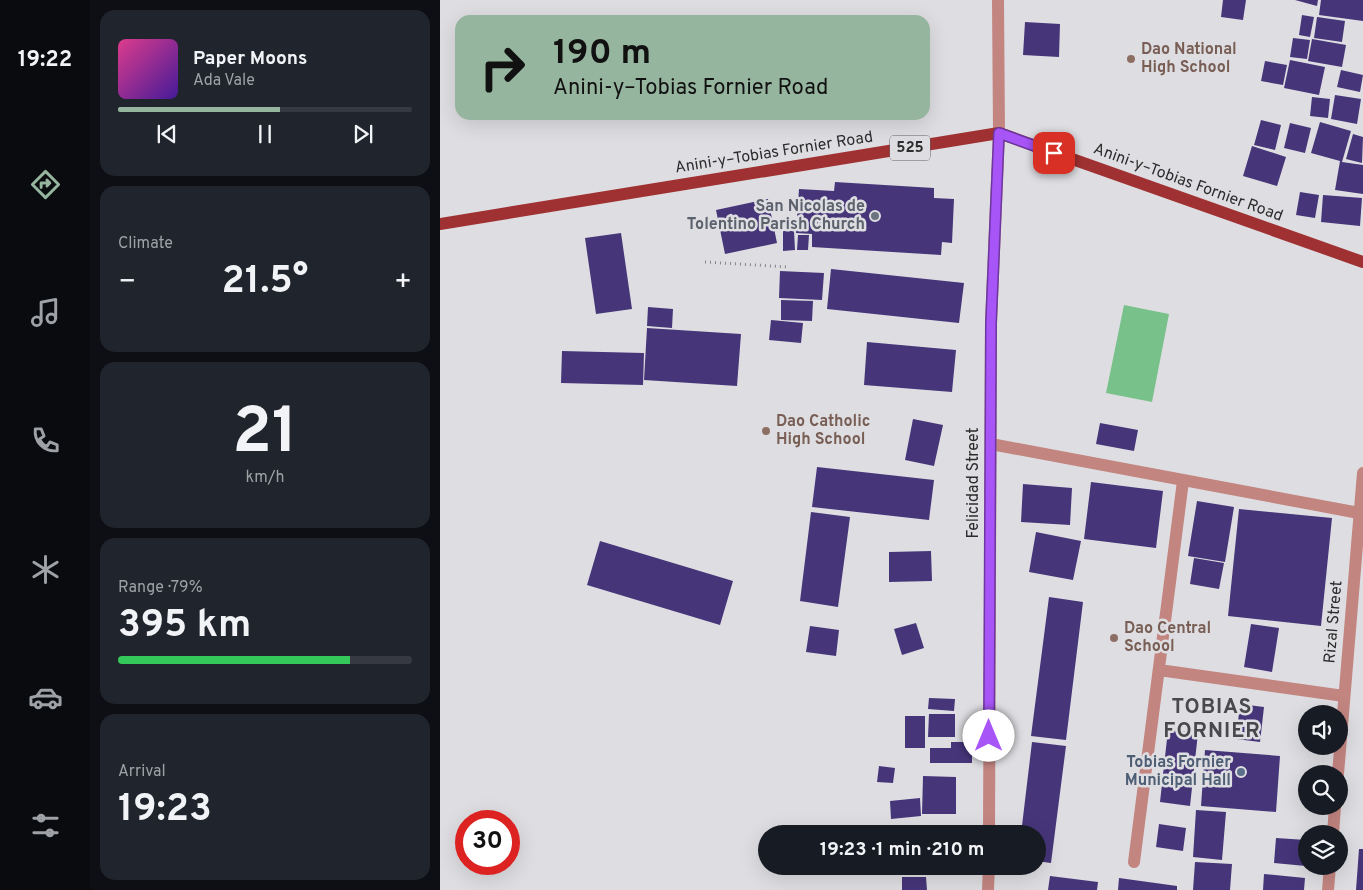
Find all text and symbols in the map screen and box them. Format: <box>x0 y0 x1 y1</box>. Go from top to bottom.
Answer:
text: 190 m <box>553 32 651 76</box>
icon: right <box>470 35 535 100</box>
place label: Dao National High School <box>1141 40 1237 78</box>
text: 19:22 <box>18 47 72 74</box>
text: Paper Moons <box>193 47 307 71</box>
marker: Dao National High School <box>1125 53 1137 65</box>
text: Ada Vale <box>193 71 255 91</box>
text: Anini-y–Tobias Fornier Road <box>553 75 828 102</box>
icon: previous <box>153 120 181 148</box>
icon: pause <box>251 120 279 148</box>
icon: next <box>349 120 377 148</box>
street label: Anini-y–Tobias Fornier Road <box>673 127 875 179</box>
pin <box>1033 132 1075 174</box>
road number: 525 <box>890 136 930 160</box>
icon: arrive <box>1040 139 1068 167</box>
street label: Anini-y–Tobias Fornier Road <box>1090 139 1286 227</box>
icon: directions <box>28 167 63 202</box>
place label: San Nicolas de Tolentino Parish Church <box>687 197 865 235</box>
marker: San Nicolas de Tolentino Parish Church <box>869 210 881 222</box>
text: Climate <box>118 234 173 254</box>
text: 21.5° <box>222 258 308 307</box>
text: − <box>118 265 136 301</box>
text: + <box>394 265 412 301</box>
icon: music <box>28 295 63 330</box>
text: 21 <box>232 394 298 476</box>
place label: Dao Catholic High School <box>776 412 870 450</box>
icon: phone <box>28 423 63 458</box>
marker: Dao Catholic High School <box>760 425 772 437</box>
street label: Felicidad Street <box>964 427 984 539</box>
text: km/h <box>246 468 284 488</box>
icon: climate <box>28 552 63 587</box>
text: Range · 79% <box>118 578 203 598</box>
street label: Rizal Street <box>1320 580 1348 664</box>
text: 395 km <box>118 602 251 651</box>
place label: Dao Central School <box>1124 619 1211 657</box>
marker: Dao Central School <box>1108 632 1120 644</box>
icon: car <box>28 680 63 715</box>
district label: TOBIAS FORNIER <box>1163 694 1261 745</box>
map controls <box>1298 705 1348 875</box>
button: sound <box>1298 705 1348 755</box>
position arrow <box>962 709 1014 761</box>
place label: Tobias Fornier Municipal Hall <box>1125 753 1231 791</box>
text: Arrival <box>118 762 166 782</box>
button: search <box>1298 765 1348 815</box>
marker: Tobias Fornier Municipal Hall <box>1235 766 1247 778</box>
text: 19:23 <box>118 786 212 835</box>
icon: filters <box>28 808 63 843</box>
speed limit sign: 30 <box>455 810 520 875</box>
button: layers <box>1298 825 1348 875</box>
text: 19:23 · 1 min · 210 m <box>820 838 984 862</box>

